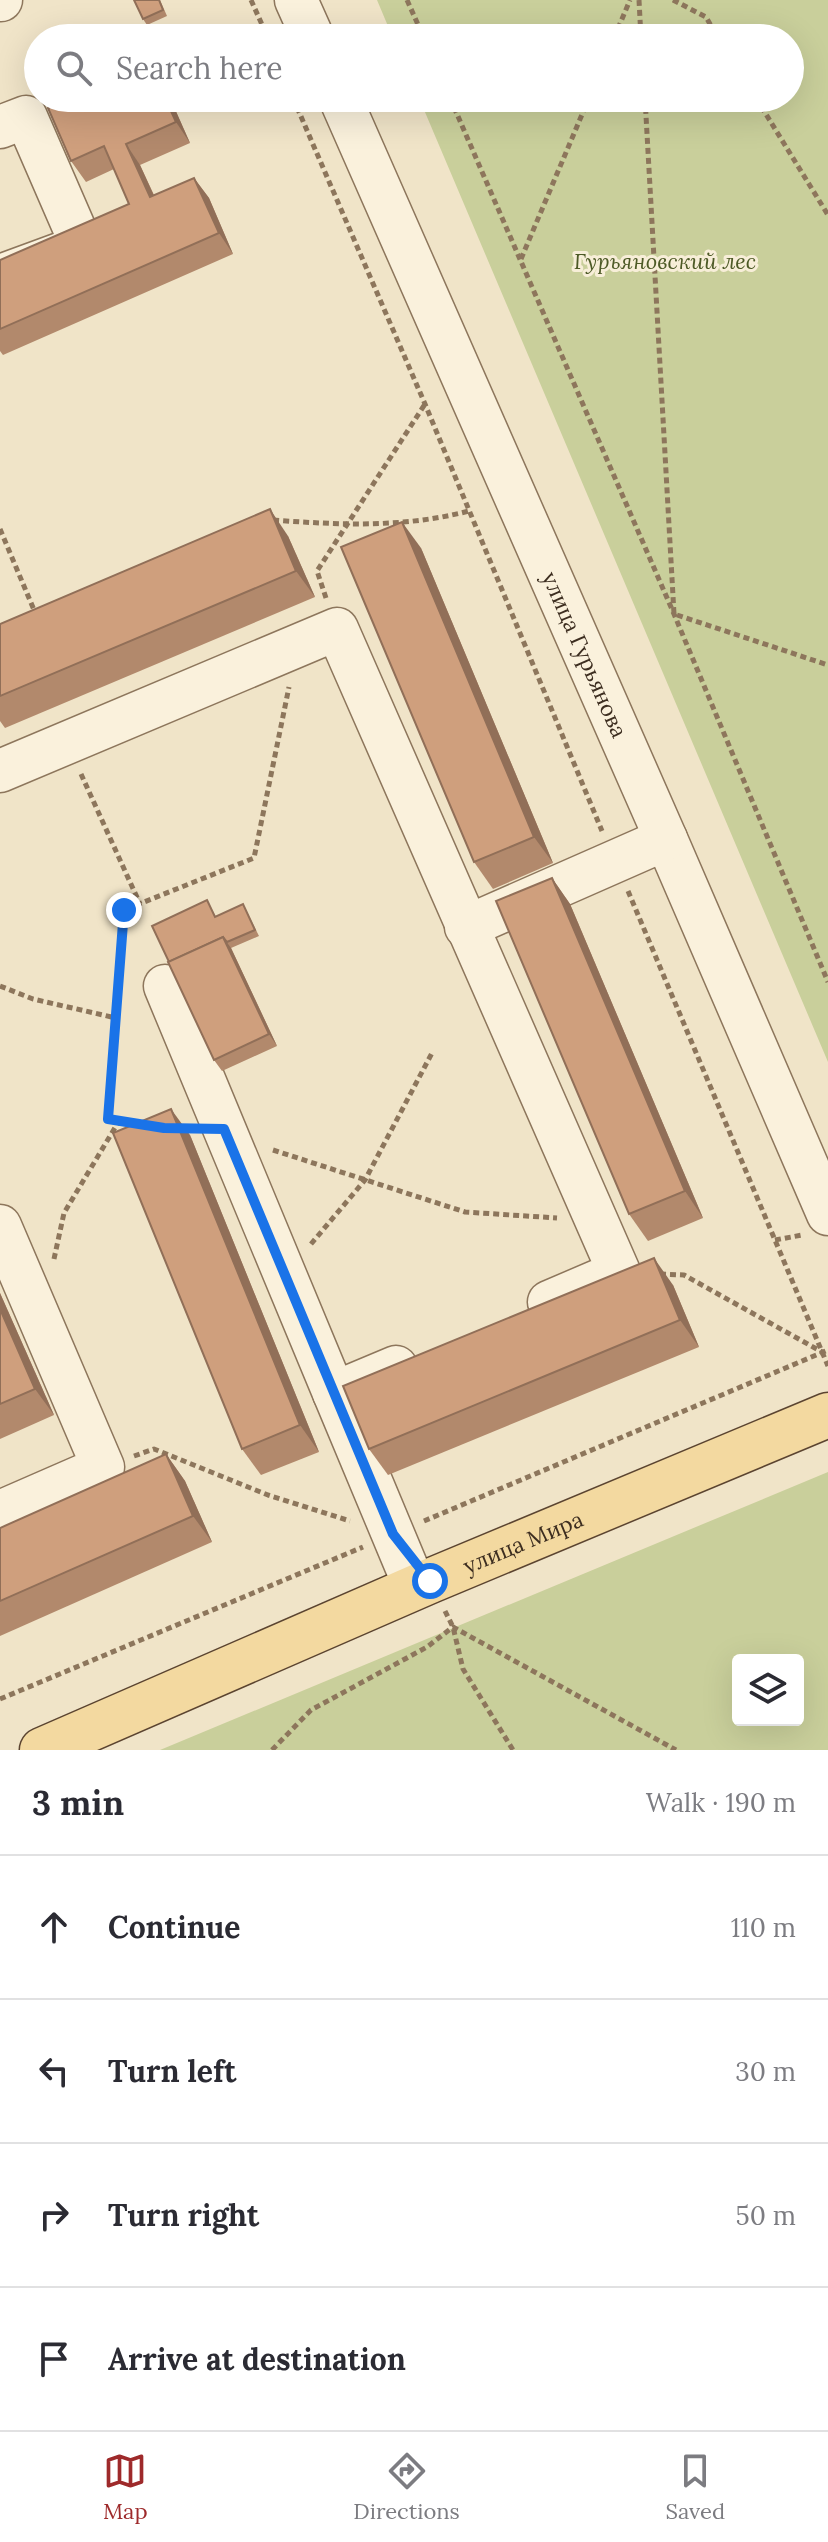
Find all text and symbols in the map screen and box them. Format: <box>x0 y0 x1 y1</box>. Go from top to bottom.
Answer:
search box <box>24 24 804 112</box>
icon: search <box>52 46 96 90</box>
text: Search here <box>116 49 283 87</box>
park label: Гурьяновский лес <box>574 247 756 275</box>
street label: улица Гурьянова <box>536 567 634 742</box>
route end <box>106 892 142 928</box>
street label: улица Мира <box>459 1505 587 1580</box>
route start <box>412 1563 448 1599</box>
map controls <box>732 1654 804 1726</box>
button: layers <box>732 1654 804 1726</box>
text: 3 min <box>32 1781 124 1824</box>
text: Walk · 190 m <box>646 1786 796 1819</box>
icon: ahead <box>32 1905 76 1949</box>
text: Continue <box>108 1908 240 1946</box>
text: 110 m <box>731 1911 796 1944</box>
icon: left <box>32 2049 76 2093</box>
text: Turn left <box>108 2052 236 2090</box>
text: 30 m <box>735 2055 796 2088</box>
icon: right <box>32 2193 76 2237</box>
text: Turn right <box>108 2196 259 2234</box>
text: 50 m <box>736 2199 796 2232</box>
icon: arrive <box>32 2337 76 2381</box>
text: Arrive at destination <box>108 2340 406 2378</box>
tab: Map <box>103 2449 148 2525</box>
tab: Directions <box>353 2449 460 2525</box>
tab: Saved <box>666 2449 725 2525</box>

